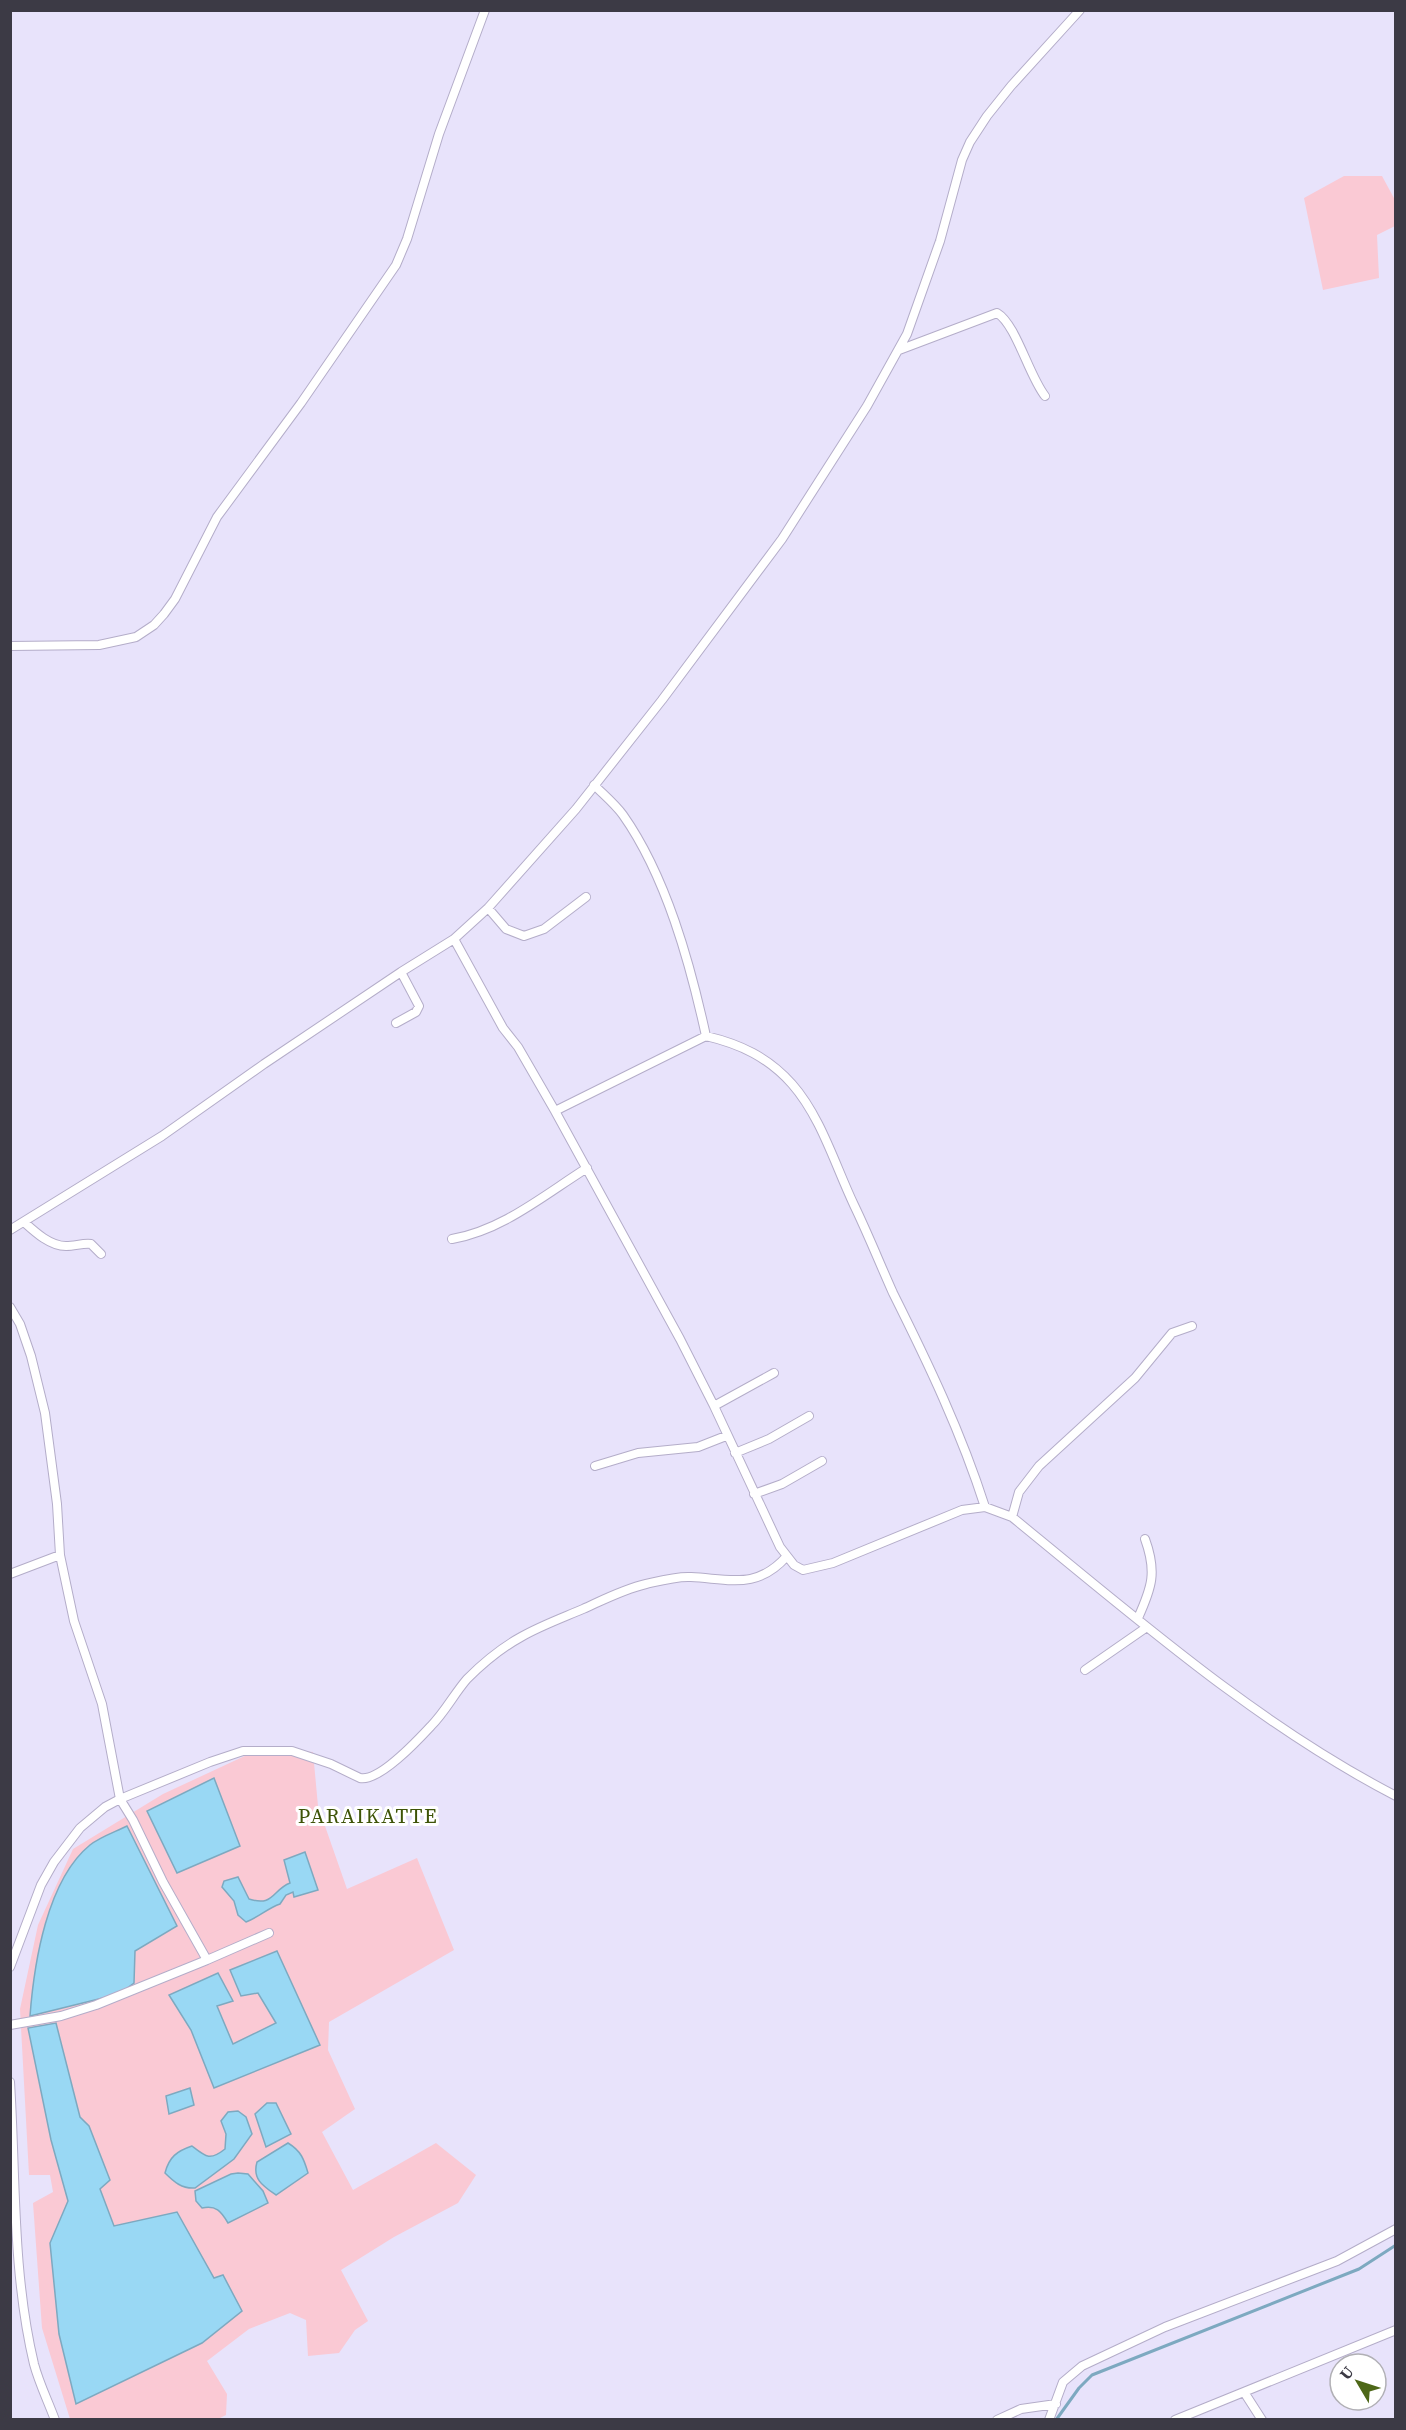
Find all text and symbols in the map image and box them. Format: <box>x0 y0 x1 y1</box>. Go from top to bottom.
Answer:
district label: PARAIKATTE <box>298 1801 438 1830</box>
north arrow <box>1328 2352 1388 2412</box>
text: U <box>1334 2361 1359 2384</box>

